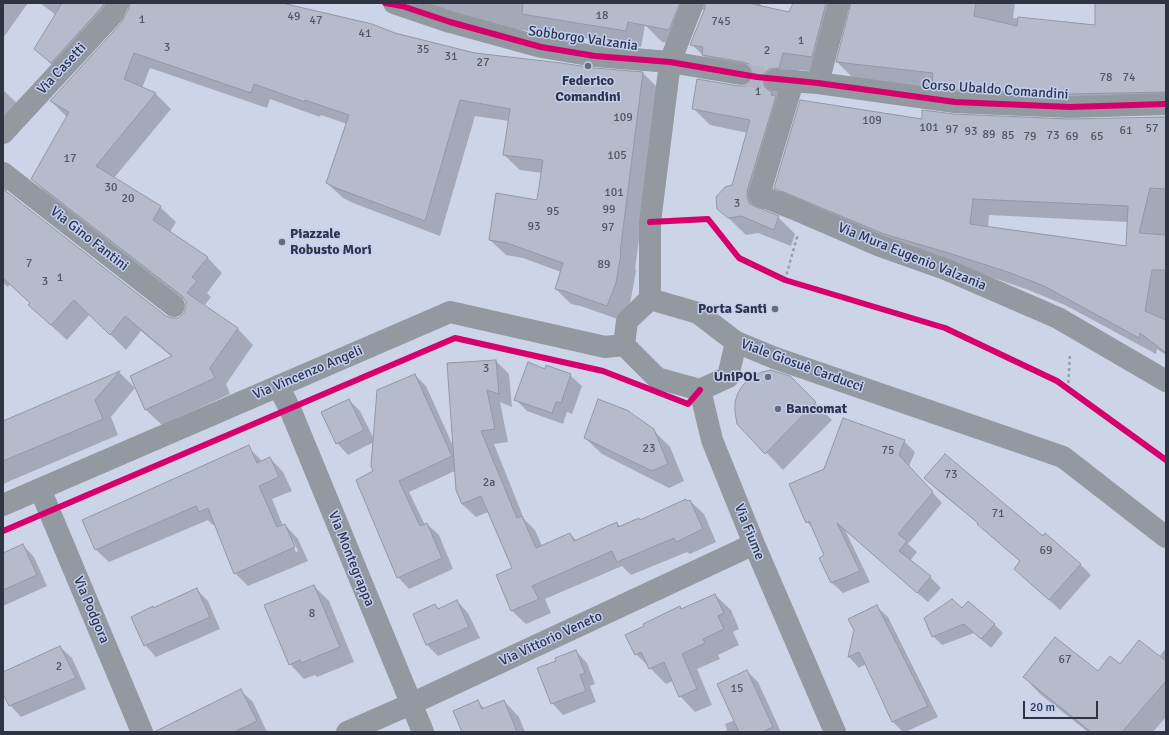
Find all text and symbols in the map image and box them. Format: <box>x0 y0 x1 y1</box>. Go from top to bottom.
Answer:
house number: 18 <box>596 9 608 23</box>
house number: 49 <box>288 10 300 24</box>
house number: 1 <box>139 13 145 27</box>
house number: 47 <box>310 14 322 28</box>
house number: 745 <box>711 15 731 29</box>
street label: Sobborgo Valzania <box>527 23 639 55</box>
house number: 41 <box>359 27 371 41</box>
house number: 1 <box>798 34 804 48</box>
street label: Via Casetti <box>34 40 90 98</box>
house number: 3 <box>164 41 170 55</box>
house number: 35 <box>417 43 429 57</box>
house number: 2 <box>764 44 770 58</box>
house number: 31 <box>445 50 457 64</box>
house number: 27 <box>477 56 489 70</box>
marker: Federico Comandini <box>583 61 593 71</box>
house number: 78 <box>1100 71 1112 85</box>
house number: 74 <box>1123 71 1135 85</box>
place label: Federico Comandini <box>555 73 621 106</box>
street label: Corso Ubaldo Comandini <box>921 76 1069 104</box>
house number: 1 <box>755 85 761 99</box>
house number: 109 <box>613 111 633 125</box>
house number: 109 <box>862 114 882 128</box>
house number: 101 <box>919 121 939 135</box>
house number: 57 <box>1146 122 1158 136</box>
house number: 97 <box>946 123 958 137</box>
house number: 61 <box>1120 124 1132 138</box>
house number: 93 <box>965 125 977 139</box>
house number: 89 <box>983 128 995 142</box>
house number: 85 <box>1002 129 1014 143</box>
house number: 73 <box>1047 129 1059 143</box>
house number: 79 <box>1024 130 1036 144</box>
house number: 69 <box>1066 130 1078 144</box>
house number: 65 <box>1091 130 1103 144</box>
house number: 105 <box>607 149 627 163</box>
house number: 17 <box>64 152 76 166</box>
house number: 30 <box>105 181 117 195</box>
house number: 101 <box>604 186 624 200</box>
house number: 20 <box>122 192 134 206</box>
house number: 3 <box>734 197 740 211</box>
street label: Via Gino Fantini <box>47 203 131 275</box>
house number: 99 <box>603 203 615 217</box>
house number: 95 <box>547 205 559 219</box>
street label: Via Mura Eugenio Valzania <box>835 219 989 295</box>
house number: 93 <box>528 220 540 234</box>
house number: 97 <box>602 221 614 235</box>
place label: Piazzale Robusto Mori <box>290 226 372 258</box>
marker: Piazzale Robusto Mori <box>277 237 287 247</box>
house number: 7 <box>26 257 32 271</box>
house number: 89 <box>598 258 610 272</box>
house number: 1 <box>57 271 63 285</box>
house number: 3 <box>42 275 48 289</box>
place label: Porta Santi <box>698 301 767 317</box>
marker: Porta Santi <box>770 304 780 314</box>
street label: Viale Giosuè Carducci <box>738 336 866 396</box>
street label: Via Vincenzo Angeli <box>251 342 365 404</box>
house number: 3 <box>483 362 489 376</box>
place label: UniPOL <box>714 369 760 385</box>
marker: UniPOL <box>763 372 773 382</box>
place label: Bancomat <box>786 401 847 417</box>
marker: Bancomat <box>773 404 783 414</box>
house number: 23 <box>643 442 655 456</box>
house number: 75 <box>882 444 894 458</box>
house number: 73 <box>945 468 957 482</box>
house number: 2a <box>483 476 495 490</box>
street label: Via Fiume <box>730 502 768 562</box>
house number: 71 <box>992 507 1004 521</box>
street label: Via Montegrappa <box>324 509 378 609</box>
house number: 69 <box>1040 544 1052 558</box>
street label: Via Podgora <box>69 574 113 646</box>
house number: 8 <box>309 607 315 621</box>
street label: Via Vittorio Veneto <box>497 608 605 670</box>
house number: 67 <box>1059 653 1071 667</box>
house number: 2 <box>56 660 62 674</box>
house number: 15 <box>731 682 743 696</box>
scale bar <box>1025 693 1100 719</box>
text: 20 m <box>1030 700 1055 715</box>

